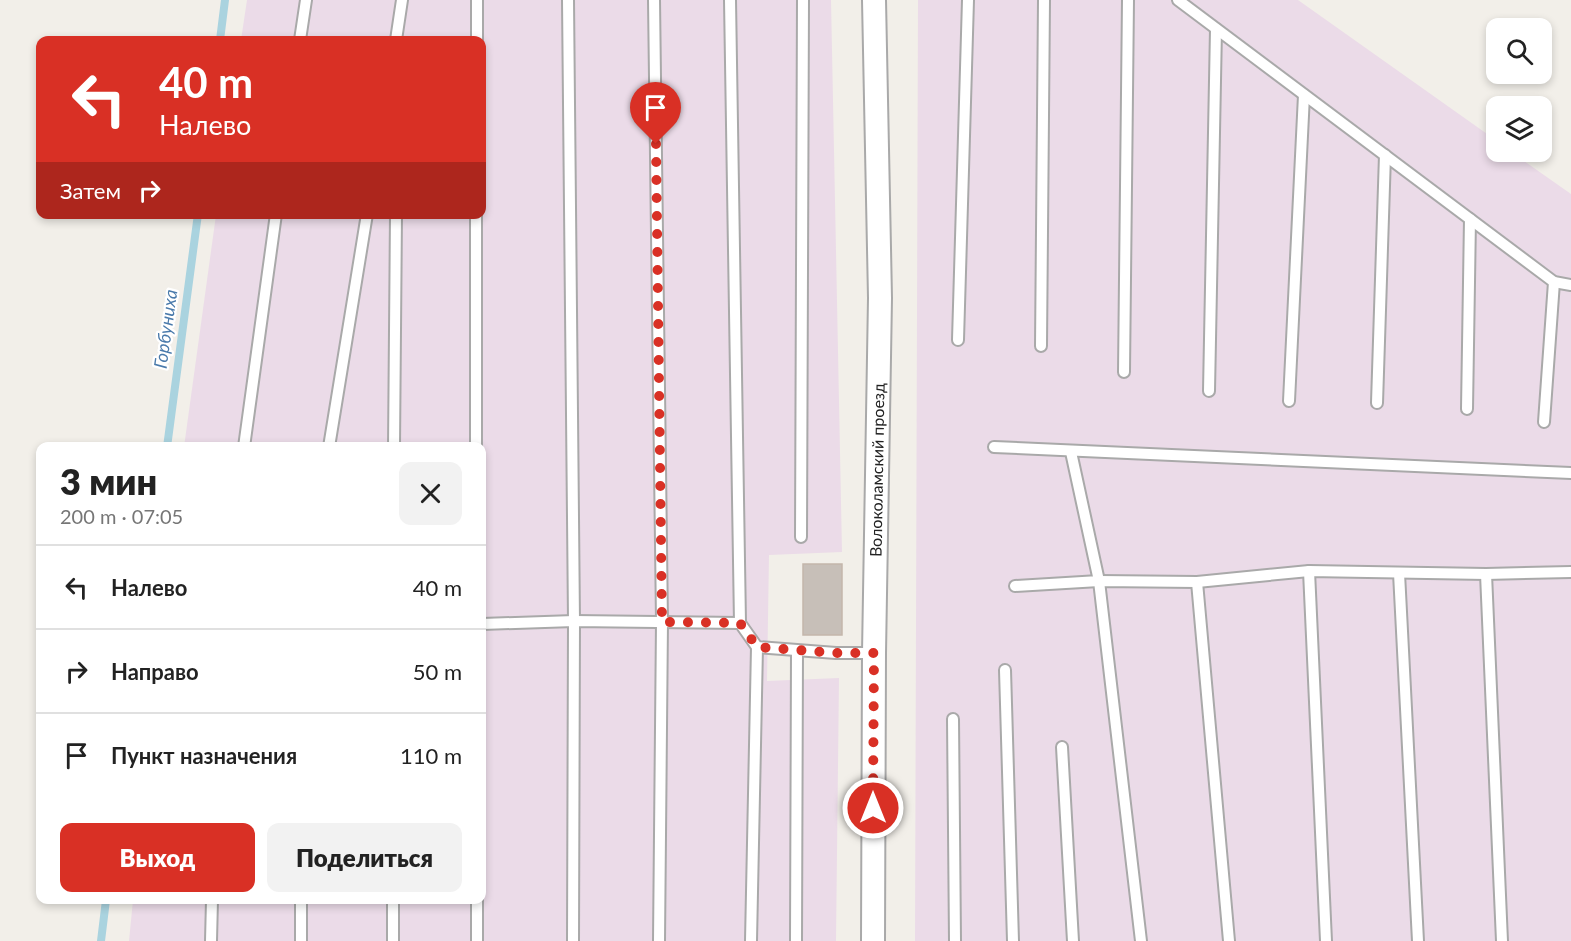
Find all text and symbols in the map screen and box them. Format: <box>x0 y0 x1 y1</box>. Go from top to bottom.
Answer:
map controls <box>1486 18 1552 162</box>
button: search <box>1486 18 1552 84</box>
text: 40 m <box>159 57 253 107</box>
icon: left <box>60 60 138 138</box>
pin <box>630 82 681 144</box>
icon: arrive <box>639 91 672 124</box>
button: layers <box>1486 96 1552 162</box>
text: Налево <box>159 108 251 141</box>
icon: right <box>133 174 166 207</box>
text: Затем <box>60 177 121 204</box>
water label: Горбуниха <box>149 288 181 370</box>
street label: Волоколамский проезд <box>866 383 888 557</box>
text: 3 мин <box>60 459 157 503</box>
button: close <box>399 462 462 525</box>
text: 200 m · 07:05 <box>60 504 183 528</box>
icon: left <box>60 571 93 604</box>
text: Налево <box>111 574 187 601</box>
text: 40 m <box>413 574 462 601</box>
icon: right <box>60 655 93 688</box>
text: Направо <box>111 658 199 685</box>
text: 50 m <box>413 658 462 685</box>
icon: arrive <box>60 739 93 772</box>
text: Пункт назначения <box>111 742 297 769</box>
text: 110 m <box>400 742 462 769</box>
position arrow <box>841 776 905 840</box>
button: Выход <box>60 823 255 892</box>
button: Поделиться <box>267 823 462 892</box>

